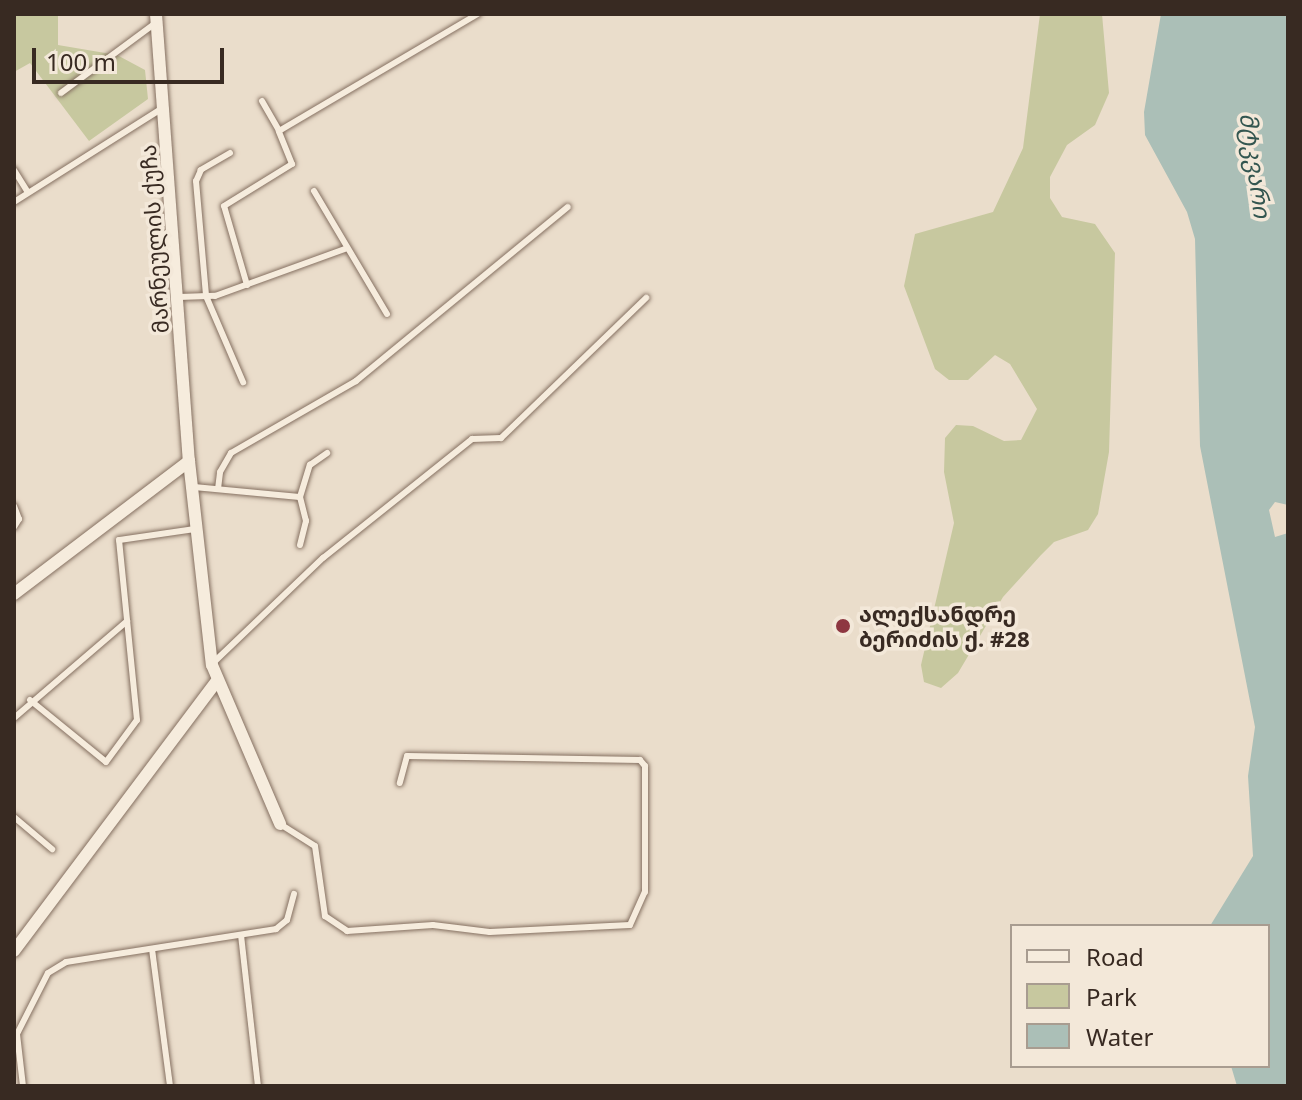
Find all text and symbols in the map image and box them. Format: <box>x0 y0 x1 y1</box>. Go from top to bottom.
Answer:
scale bar <box>36 32 228 82</box>
text: 100 m <box>46 45 116 78</box>
water label: მტკვარი <box>1234 111 1278 219</box>
street label: მარნეულის ქუჩა <box>134 144 174 334</box>
place label: ალექსანდრე ბერიძის ქ. #28 <box>859 600 1030 652</box>
marker: ალექსანდრე ბერიძის ქ. #28 <box>834 617 852 635</box>
legend <box>1010 924 1270 1068</box>
text: Road <box>1086 940 1144 973</box>
text: Park <box>1086 980 1137 1013</box>
text: Water <box>1086 1020 1153 1053</box>

